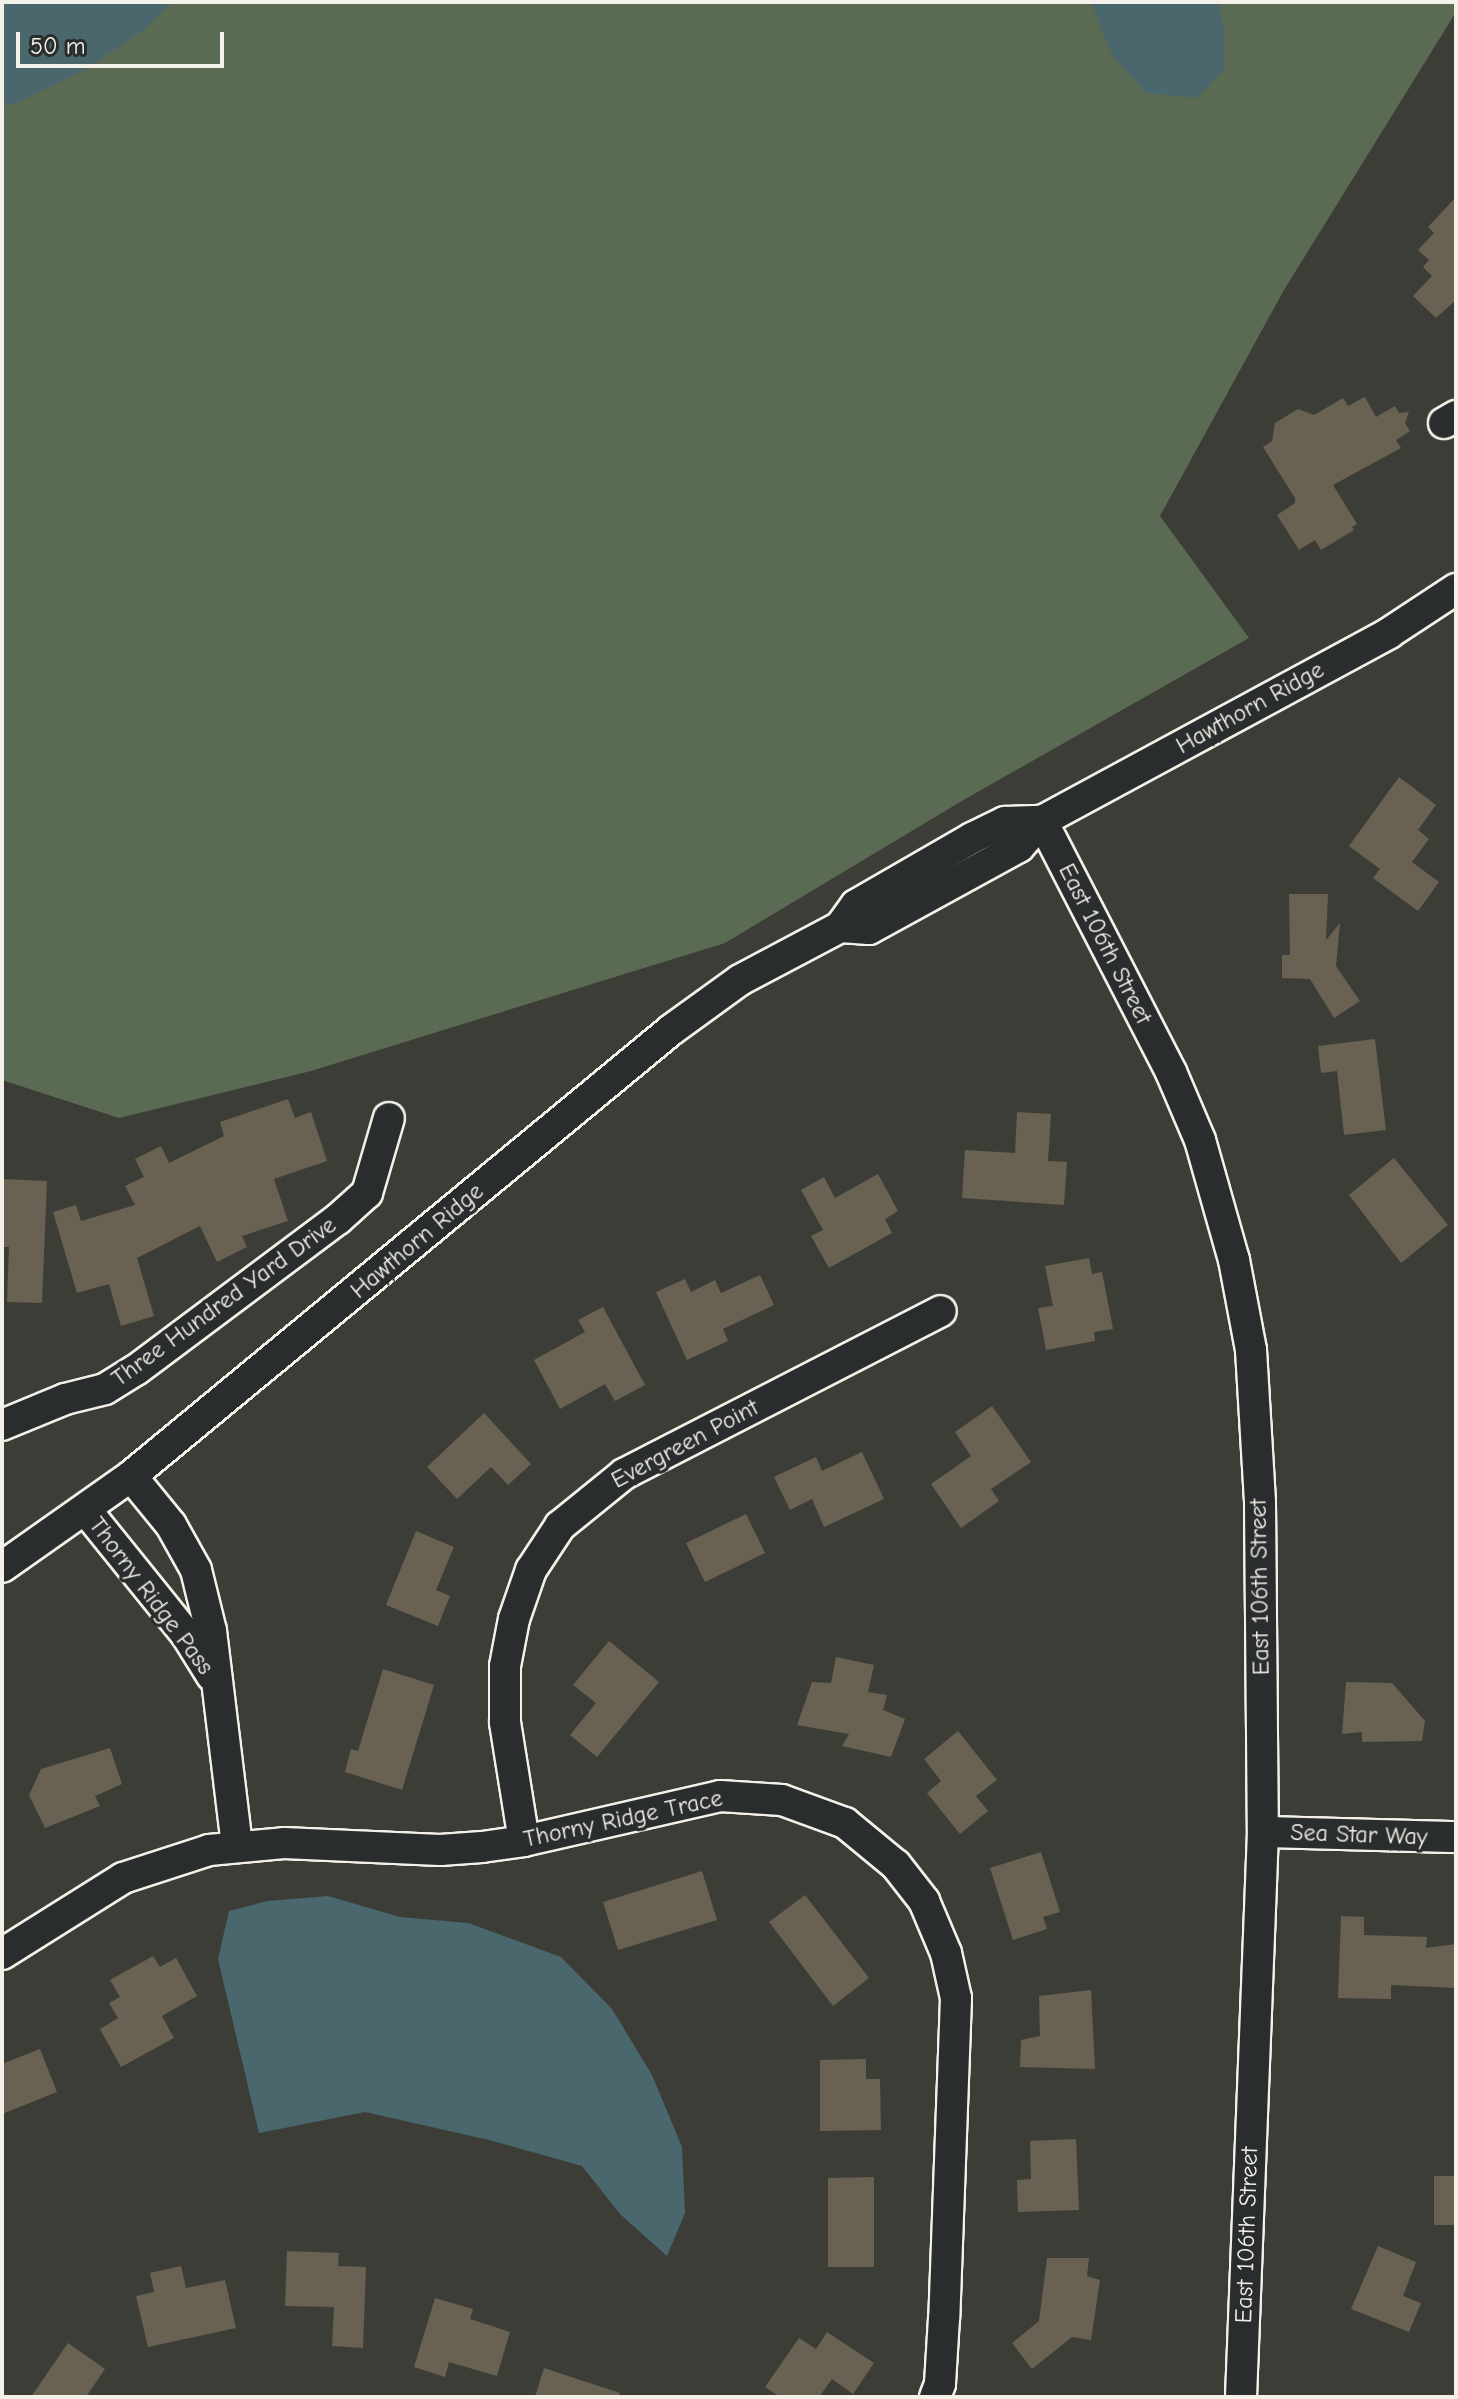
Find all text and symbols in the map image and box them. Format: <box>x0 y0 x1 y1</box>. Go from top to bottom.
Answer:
scale bar <box>20 16 228 66</box>
text: 50 m <box>30 32 86 60</box>
street label: Hawthorn Ridge <box>1171 656 1329 760</box>
street label: East 106th Street <box>1052 859 1158 1029</box>
street label: Hawthorn Ridge <box>345 1177 489 1305</box>
street label: Three Hundred Yard Drive <box>106 1211 342 1393</box>
street label: Evergreen Point <box>606 1393 764 1495</box>
street label: East 106th Street <box>1244 1498 1276 1676</box>
street label: Thorny Ridge Pass <box>82 1512 220 1680</box>
street label: Thorny Ridge Trace <box>521 1784 725 1854</box>
street label: Sea Star Way <box>1290 1818 1428 1852</box>
street label: East 106th Street <box>1230 2146 1264 2324</box>

